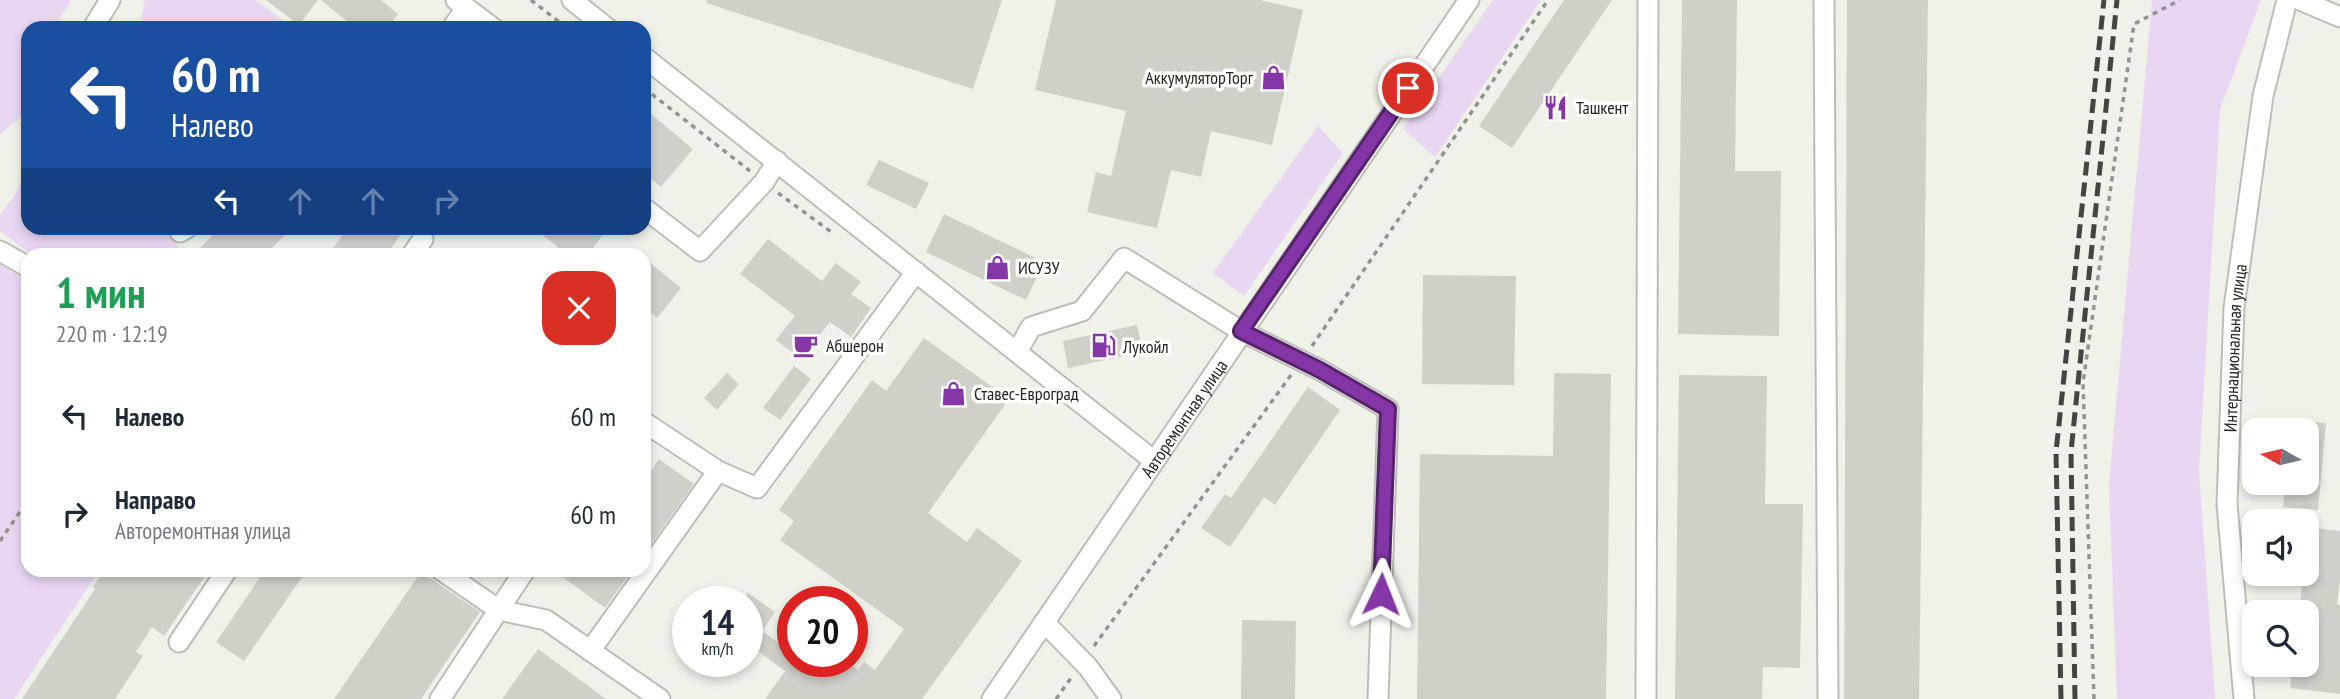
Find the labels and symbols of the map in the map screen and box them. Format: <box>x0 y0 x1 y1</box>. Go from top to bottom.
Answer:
pin <box>1378 58 1438 118</box>
shop icon: АккумуляторТорг <box>1259 63 1287 91</box>
place label: АккумуляторТорг <box>1145 66 1254 89</box>
restaurant icon: Ташкент <box>1542 93 1570 121</box>
place label: Ташкент <box>1576 96 1628 119</box>
shop icon: ИСУЗУ <box>984 253 1012 281</box>
place label: ИСУЗУ <box>1018 256 1060 279</box>
street label: Интернациональная улица <box>2218 262 2251 433</box>
cafe icon: Абшерон <box>792 331 820 359</box>
fuel station icon: Лукойл <box>1089 332 1117 360</box>
place label: Абшерон <box>826 334 884 357</box>
place label: Лукойл <box>1122 335 1169 358</box>
street label: Авторемонтная улица <box>1135 355 1232 482</box>
shop icon: Ставес-Евроград <box>940 379 968 407</box>
place label: Ставес-Евроград <box>974 382 1079 405</box>
north arrow <box>2242 418 2319 495</box>
position arrow <box>1344 557 1418 631</box>
speed limit sign: 20 <box>777 586 868 677</box>

